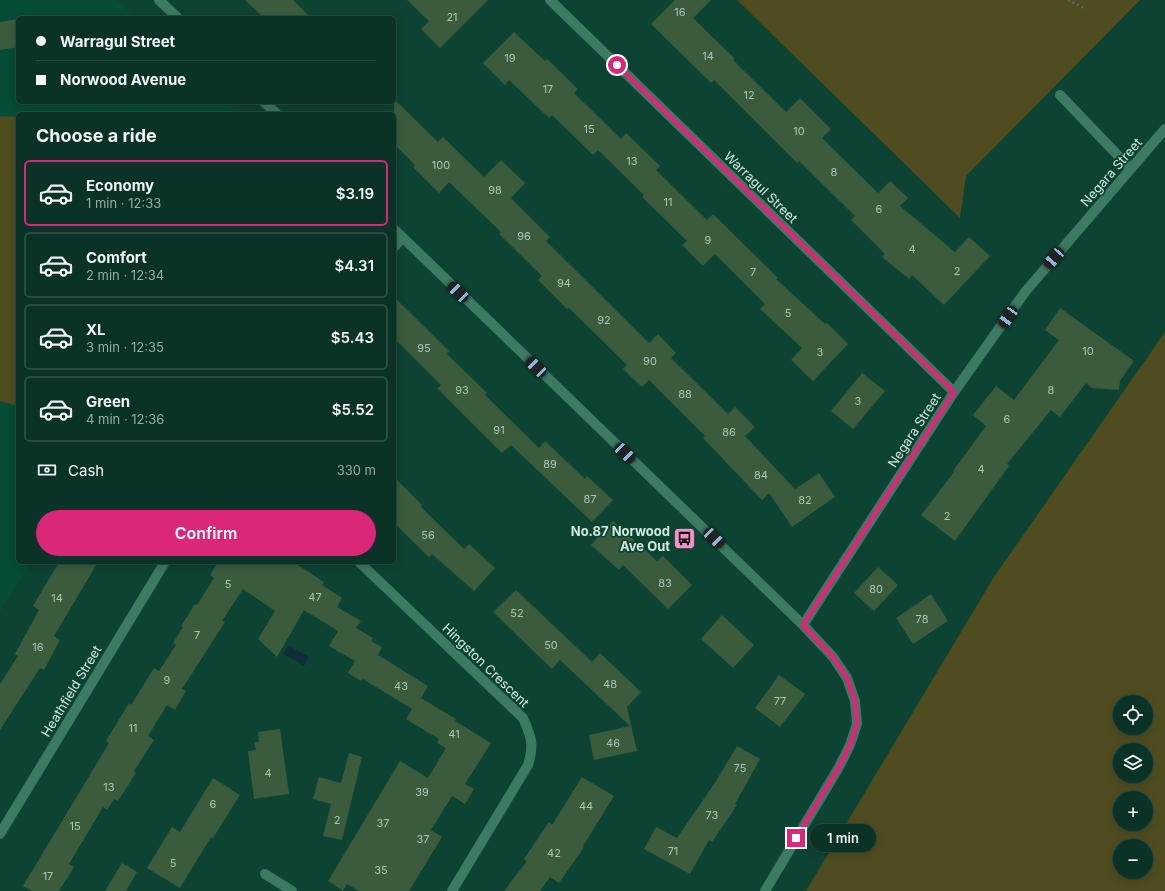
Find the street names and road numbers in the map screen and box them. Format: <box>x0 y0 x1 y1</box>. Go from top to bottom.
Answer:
street label: Negara Street <box>1077 135 1145 209</box>
street label: Warragul Street <box>721 148 801 226</box>
street label: Negara Street <box>884 390 944 470</box>
street label: Hingston Crescent <box>439 620 533 710</box>
street label: Heathfield Street <box>37 642 105 740</box>

